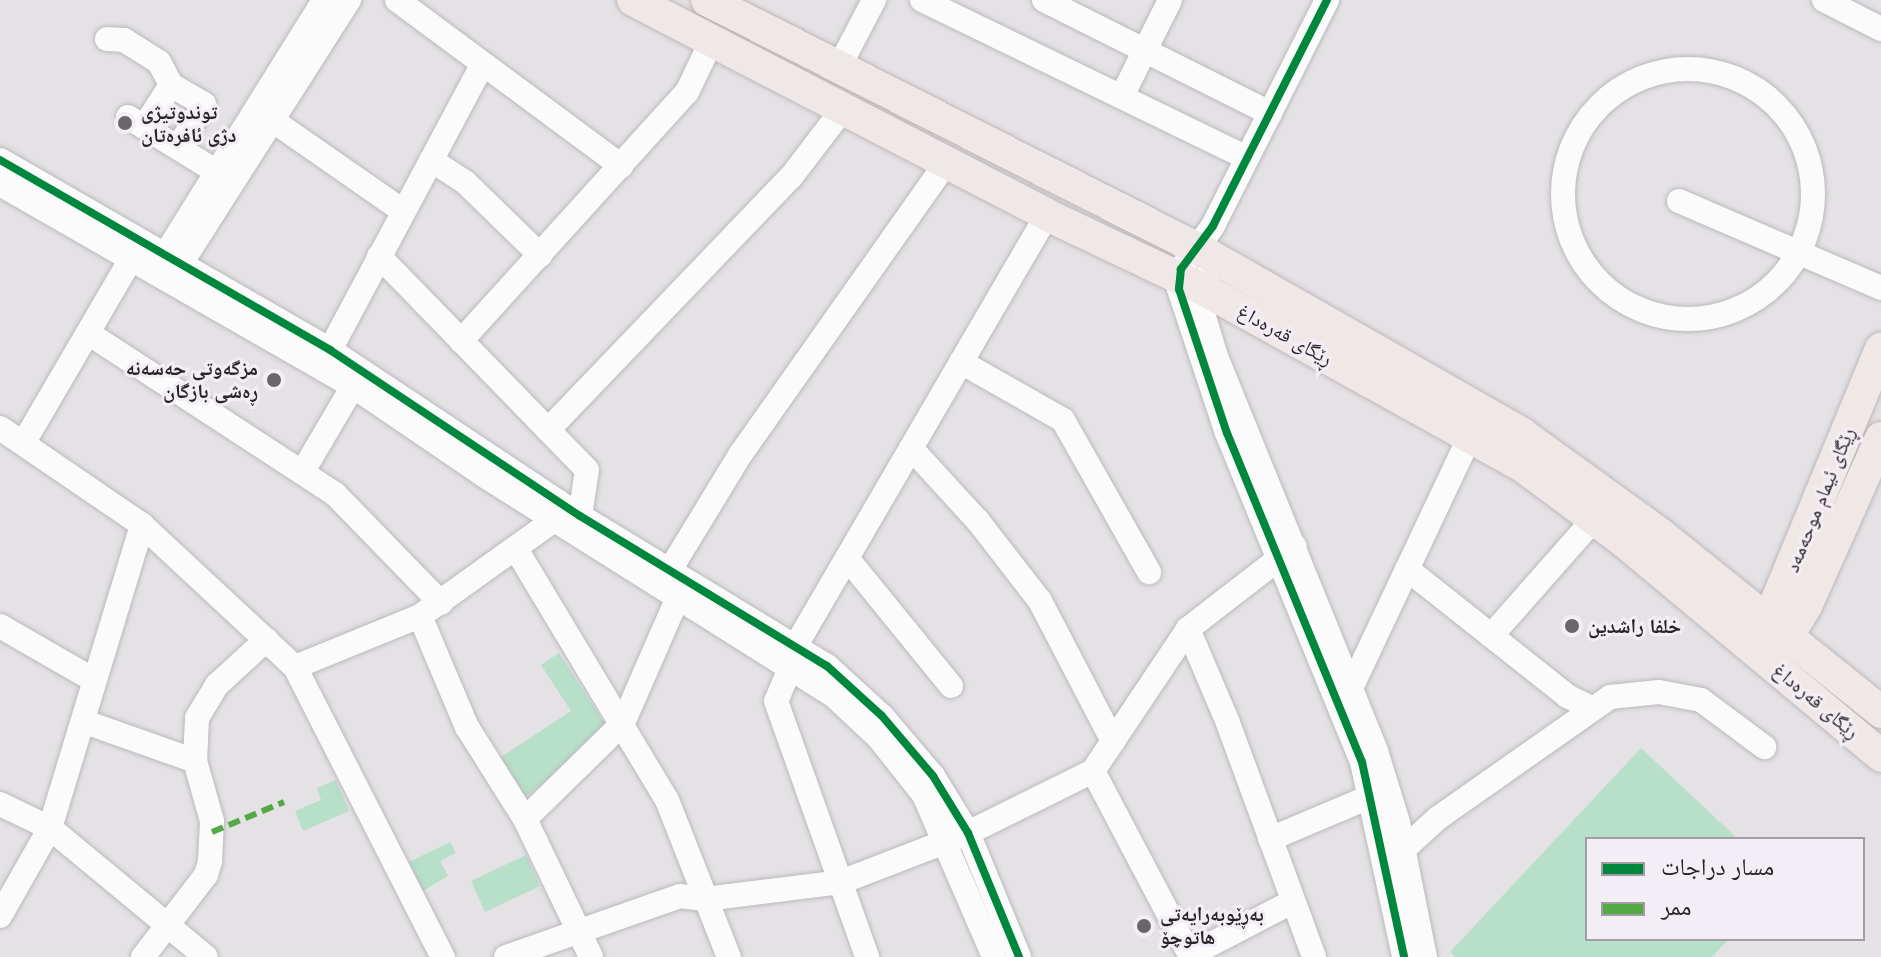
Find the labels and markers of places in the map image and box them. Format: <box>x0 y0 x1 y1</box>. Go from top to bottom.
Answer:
place label: توندوتیژی دژی ئافرەتان <box>141 100 237 147</box>
marker: توندوتیژی دژی ئافرەتان <box>116 114 134 132</box>
place label: مزگەوتی حەسەنە ڕەشی بازگان <box>126 356 258 403</box>
marker: مزگەوتی حەسەنە ڕەشی بازگان <box>265 371 283 389</box>
place label: خلفا راشدين <box>1588 614 1681 638</box>
marker: خلفا راشدين <box>1563 617 1581 635</box>
place label: بەڕێوبەرایەتی هاتوچۆ <box>1160 902 1264 949</box>
marker: بەڕێوبەرایەتی هاتوچۆ <box>1135 917 1153 935</box>

